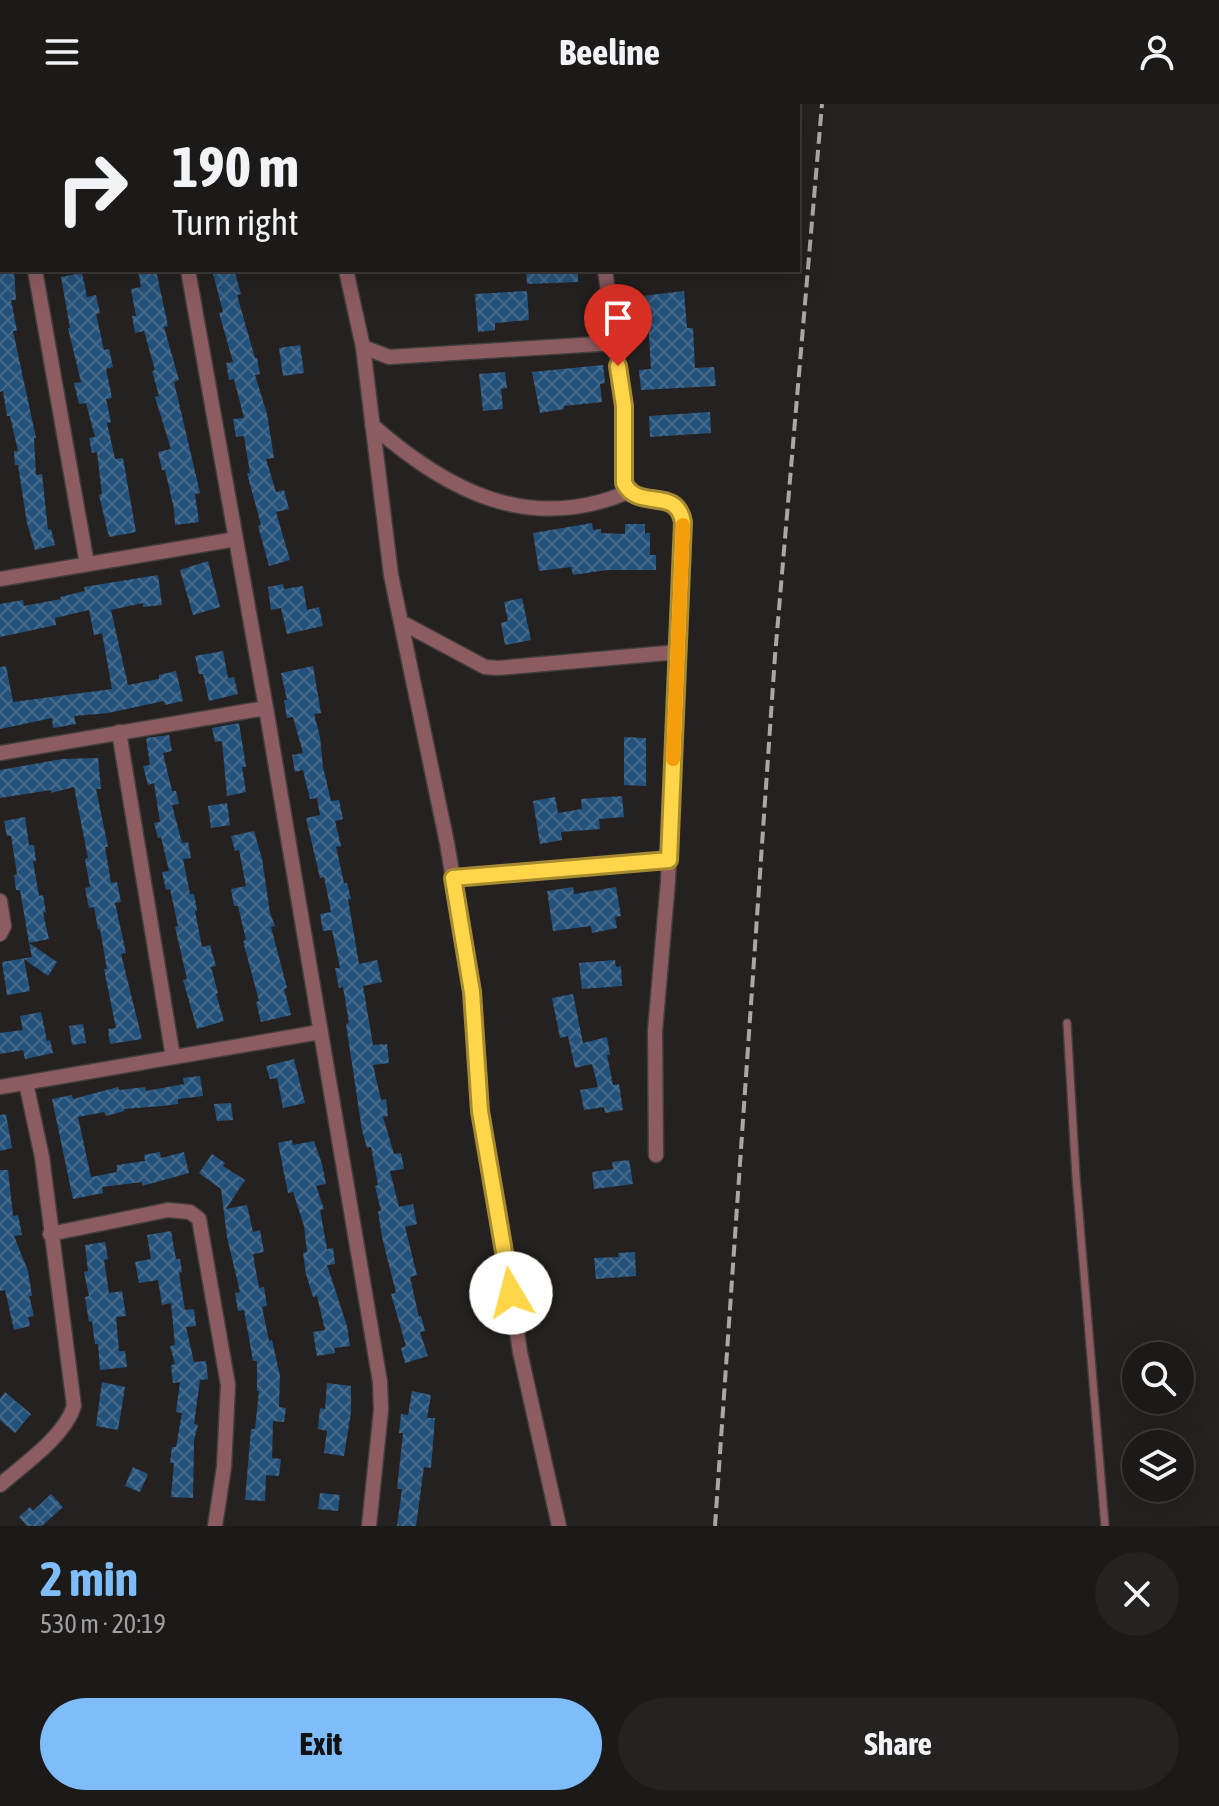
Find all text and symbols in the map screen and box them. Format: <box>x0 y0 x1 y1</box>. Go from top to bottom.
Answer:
icon: menu <box>40 30 84 74</box>
icon: person <box>1135 30 1179 74</box>
text: Beeline <box>559 31 660 73</box>
text: 190 m <box>172 135 299 199</box>
icon: right <box>40 136 144 240</box>
text: Turn right <box>172 201 299 243</box>
pin <box>584 284 652 366</box>
icon: arrive <box>596 296 640 340</box>
position arrow <box>469 1251 553 1335</box>
map controls <box>1122 1342 1194 1502</box>
button: search <box>1122 1342 1194 1414</box>
button: layers <box>1122 1430 1194 1502</box>
text: 2 min <box>40 1551 138 1606</box>
button: close <box>1095 1552 1179 1636</box>
text: 530 m · 20:19 <box>40 1609 166 1639</box>
button: Exit <box>40 1698 602 1790</box>
button: Share <box>618 1698 1179 1790</box>

